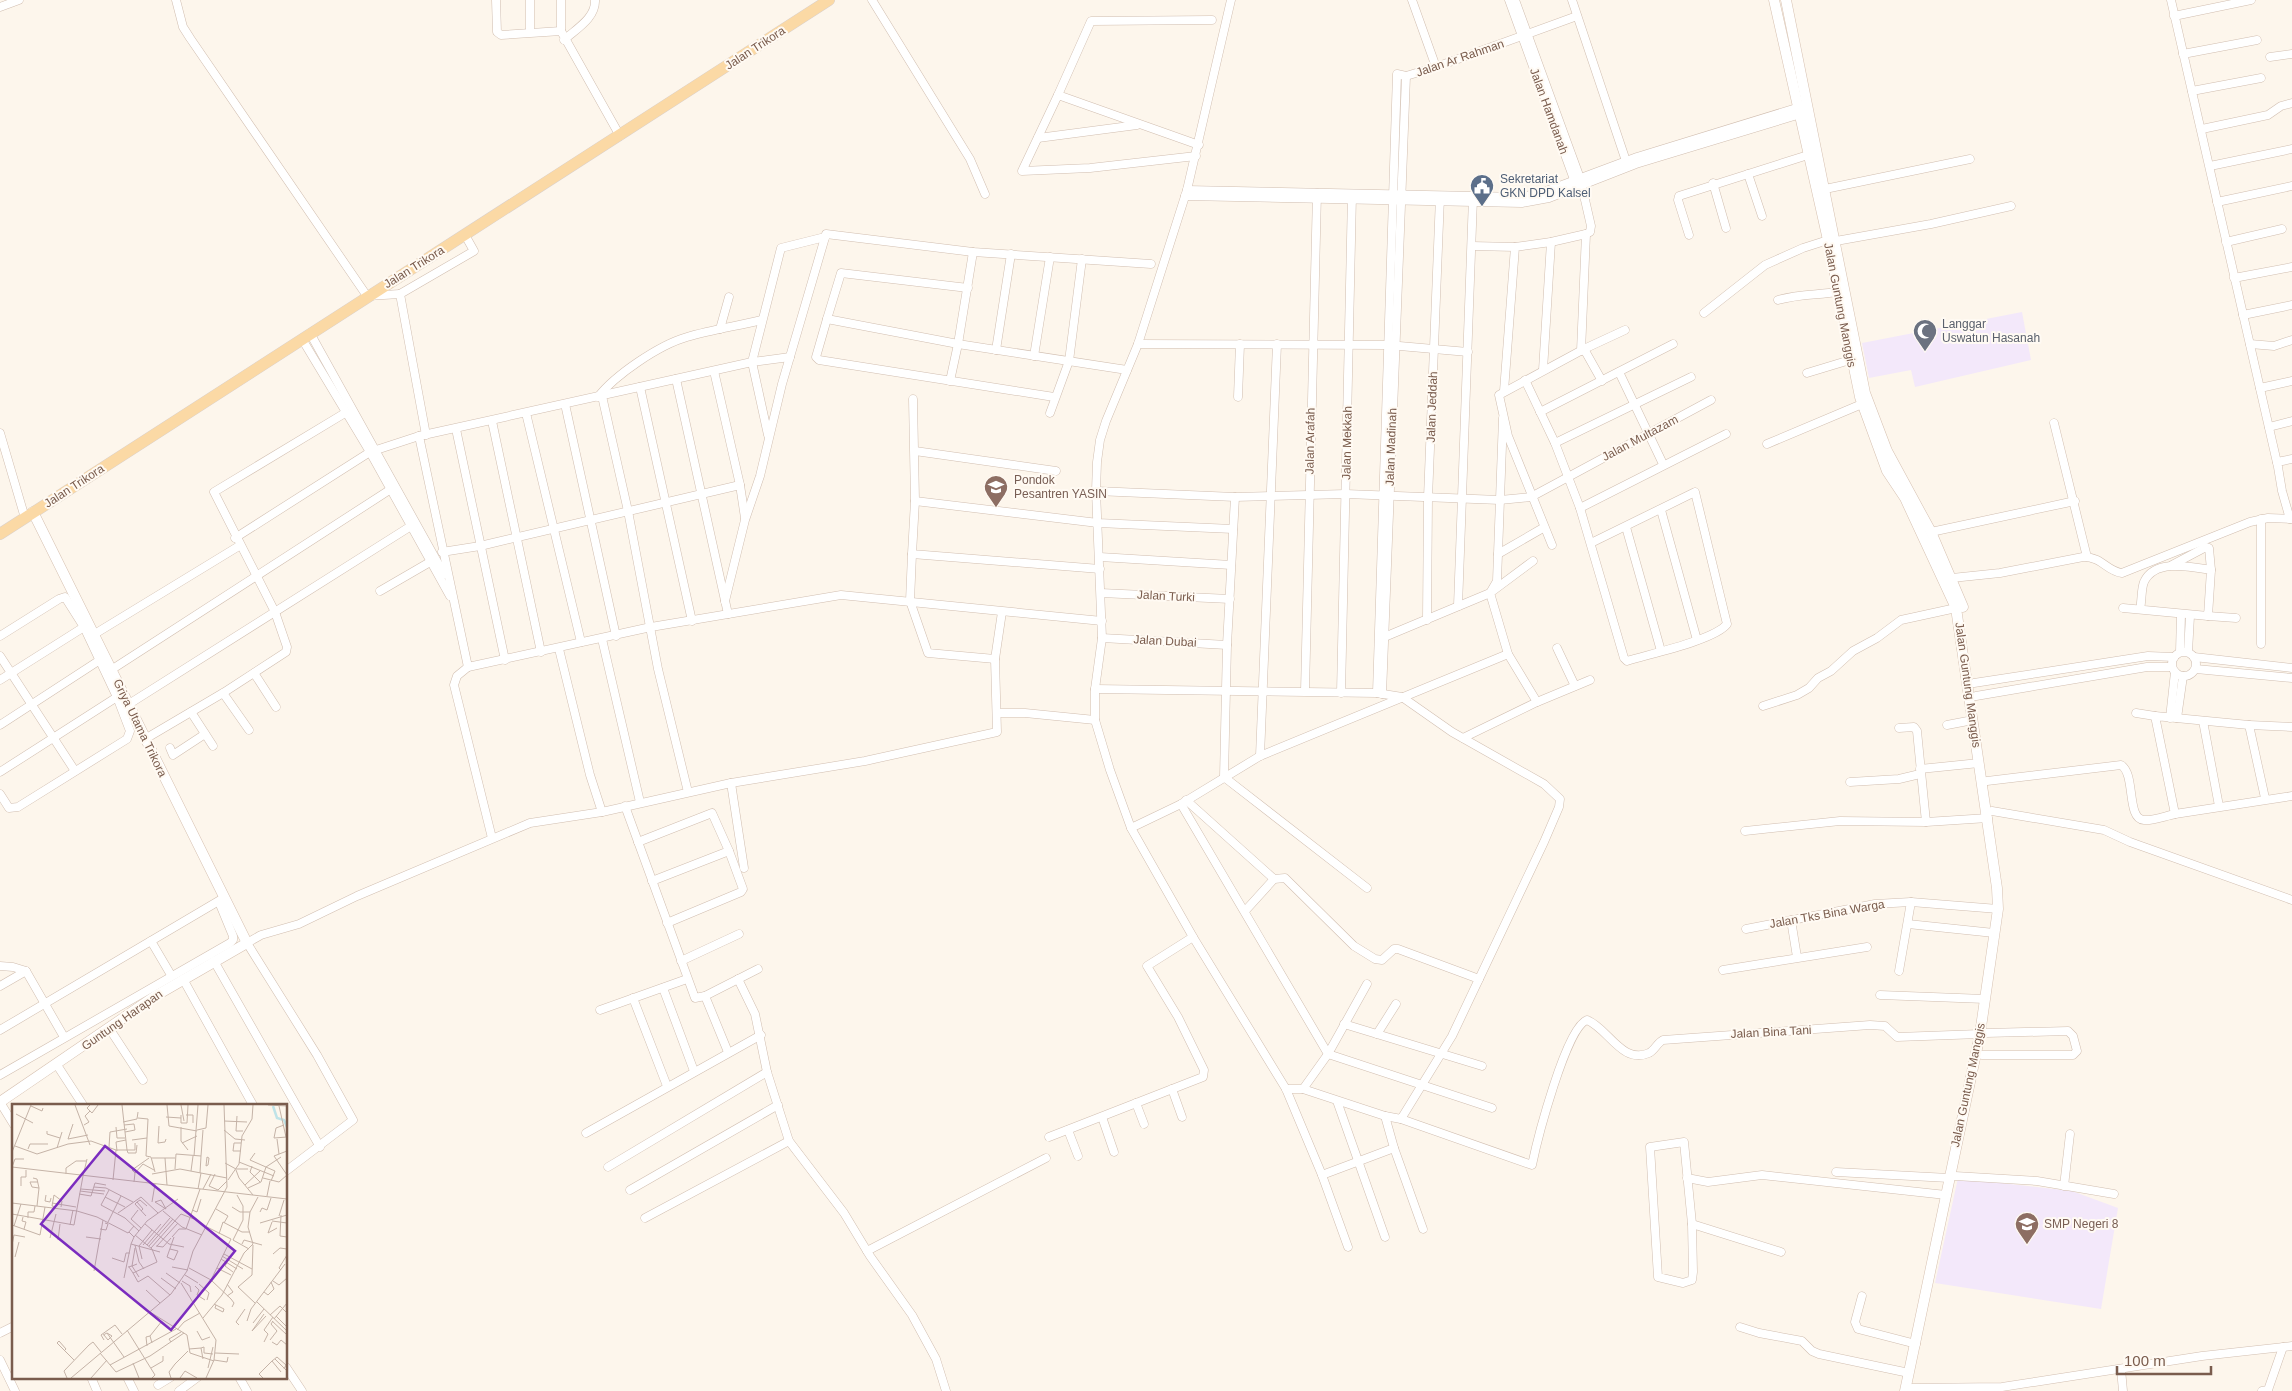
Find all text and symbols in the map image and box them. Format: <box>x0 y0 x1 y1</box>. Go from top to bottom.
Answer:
street label: Jalan Trikora <box>722 23 788 73</box>
street label: Jalan Ar Rahman <box>1414 36 1506 80</box>
street label: Jalan Hamdanah <box>1527 66 1571 156</box>
place label: Sekretariat GKN DPD Kalsel <box>1500 172 1591 200</box>
public building icon: Sekretariat GKN DPD Kalsel <box>1469 173 1495 207</box>
street label: Jalan Guntung Manggis <box>1821 241 1859 369</box>
street label: Jalan Trikora <box>381 243 447 291</box>
place label: Langgar Uswatun Hasanah <box>1942 317 2040 345</box>
mosque icon: Langgar Uswatun Hasanah <box>1912 318 1938 352</box>
street label: Jalan Jeddah <box>1424 371 1440 443</box>
street label: Jalan Mekkah <box>1339 406 1355 480</box>
street label: Jalan Arafah <box>1302 408 1318 474</box>
street label: Jalan Madinah <box>1383 408 1399 486</box>
street label: Jalan Multazam <box>1600 412 1680 464</box>
street label: Jalan Trikora <box>41 461 107 511</box>
place label: Pondok Pesantren YASIN <box>1014 473 1107 501</box>
school or university icon: Pondok Pesantren YASIN <box>983 474 1009 508</box>
street label: Jalan Turki <box>1137 587 1195 605</box>
street label: Jalan Guntung Manggis <box>1952 621 1984 749</box>
street label: Jalan Dubai <box>1133 632 1197 650</box>
street label: Griya Utama Trikora <box>110 677 170 780</box>
street label: Jalan Tks Bina Warga <box>1768 897 1886 931</box>
street label: Guntung Harapan <box>79 987 165 1053</box>
street label: Jalan Guntung Manggis <box>1948 1022 1988 1148</box>
street label: Jalan Bina Tani <box>1730 1023 1812 1041</box>
inset map <box>12 1104 288 1378</box>
school or university icon: SMP Negeri 8 <box>2014 1211 2040 1245</box>
place label: SMP Negeri 8 <box>2044 1217 2119 1231</box>
scale bar <box>2117 1344 2211 1376</box>
text: 100 m <box>2124 1352 2166 1369</box>

